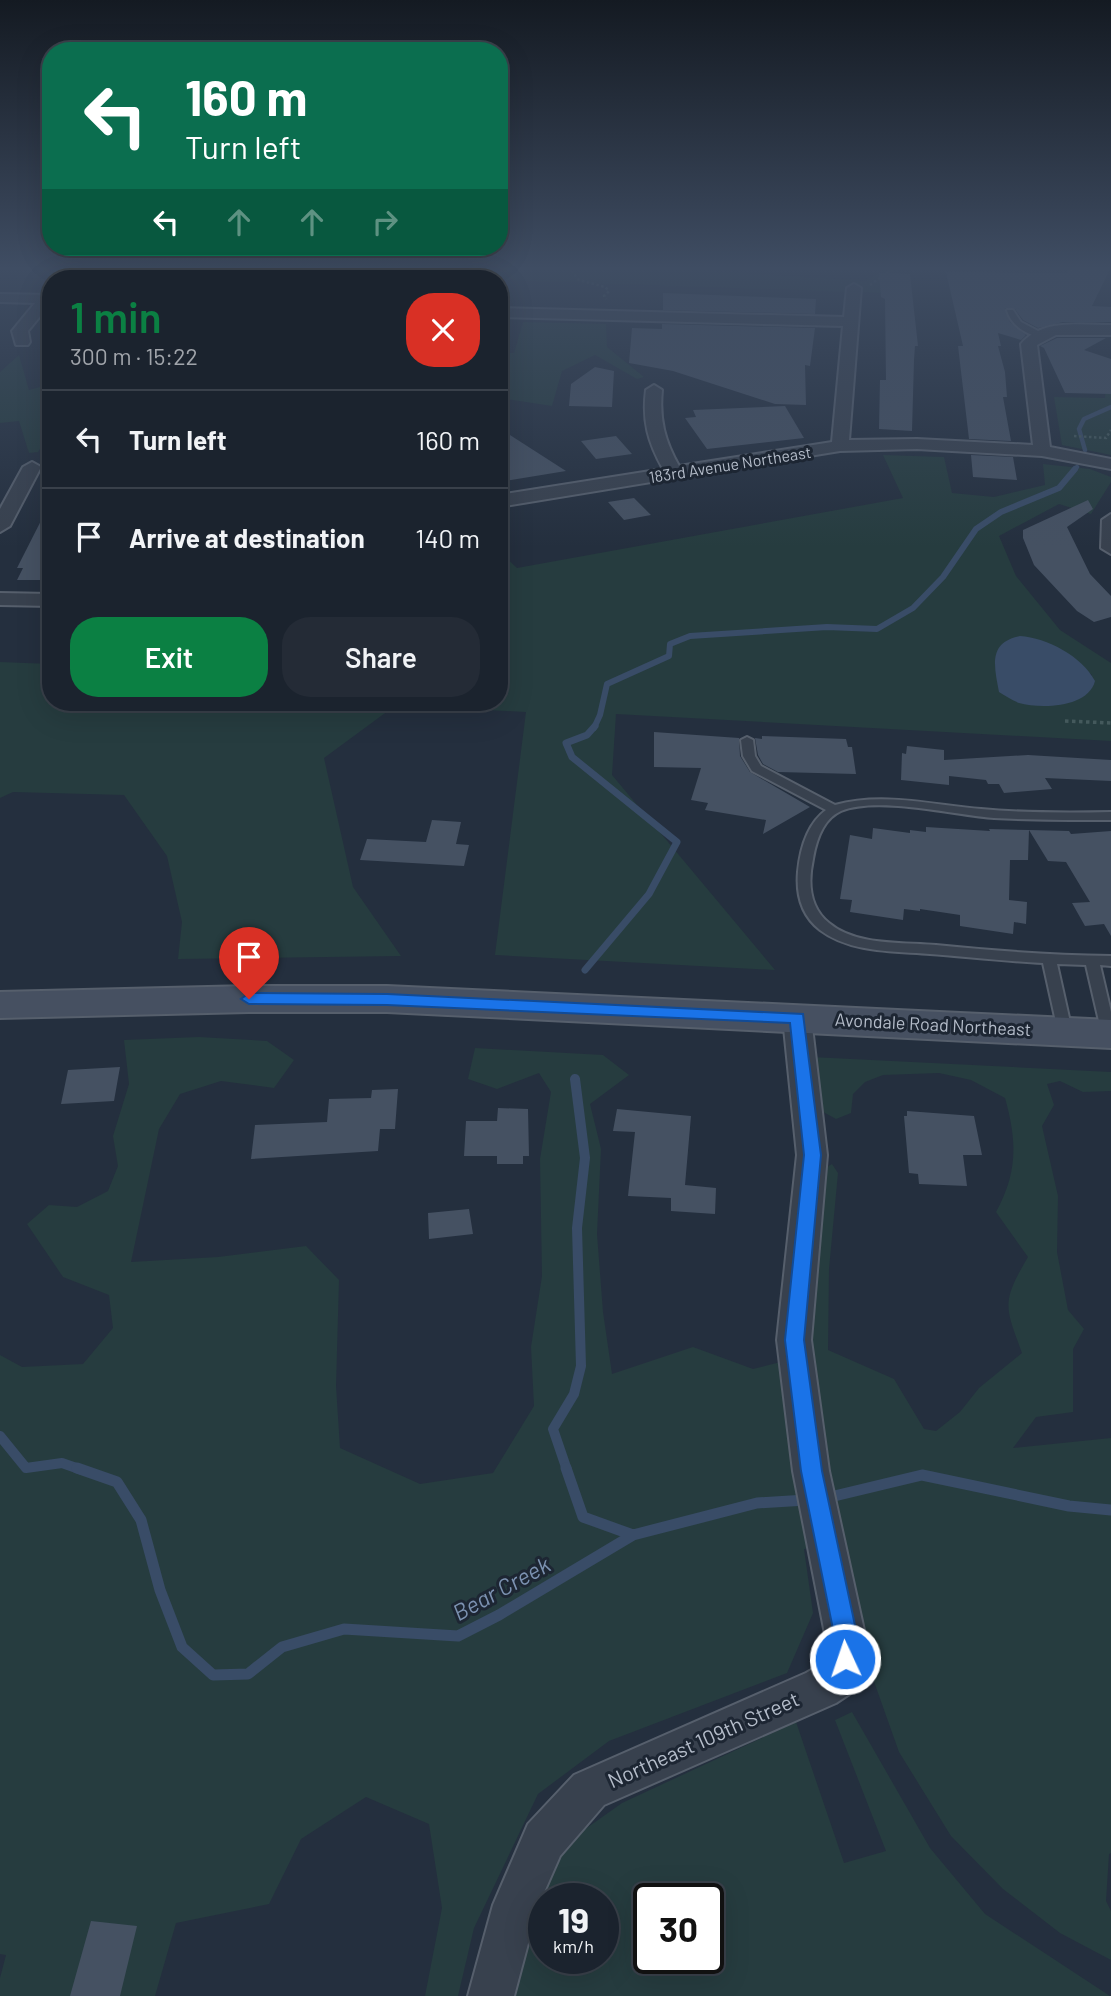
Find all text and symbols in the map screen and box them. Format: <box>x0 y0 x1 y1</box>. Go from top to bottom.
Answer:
text: 160 m <box>185 67 307 126</box>
icon: left <box>70 70 161 161</box>
text: Turn left <box>185 127 302 165</box>
icon: left <box>147 203 185 241</box>
icon: ahead <box>220 203 258 241</box>
icon: ahead <box>293 203 331 241</box>
icon: right <box>366 203 404 241</box>
text: 1 min <box>70 291 162 341</box>
button: close <box>406 293 480 367</box>
text: 300 m · 15:22 <box>70 342 198 370</box>
icon: left <box>70 420 108 458</box>
text: Turn left <box>129 424 227 455</box>
text: 160 m <box>416 424 480 455</box>
street label: 183rd Avenue Northeast <box>648 442 812 486</box>
icon: arrive <box>70 518 108 556</box>
text: Arrive at destination <box>129 522 365 553</box>
text: 140 m <box>415 522 480 553</box>
button: Exit <box>70 617 268 697</box>
button: Share <box>282 617 480 697</box>
pin <box>219 927 279 999</box>
icon: arrive <box>230 938 268 976</box>
street label: Avondale Road Northeast <box>834 1008 1032 1040</box>
water label: Bear Creek <box>447 1550 555 1626</box>
position arrow <box>808 1622 882 1696</box>
street label: Northeast 109th Street <box>603 1686 803 1792</box>
speed limit sign: 30 <box>633 1883 724 1974</box>
text: 19 <box>558 1898 589 1940</box>
text: km/h <box>553 1935 594 1957</box>

